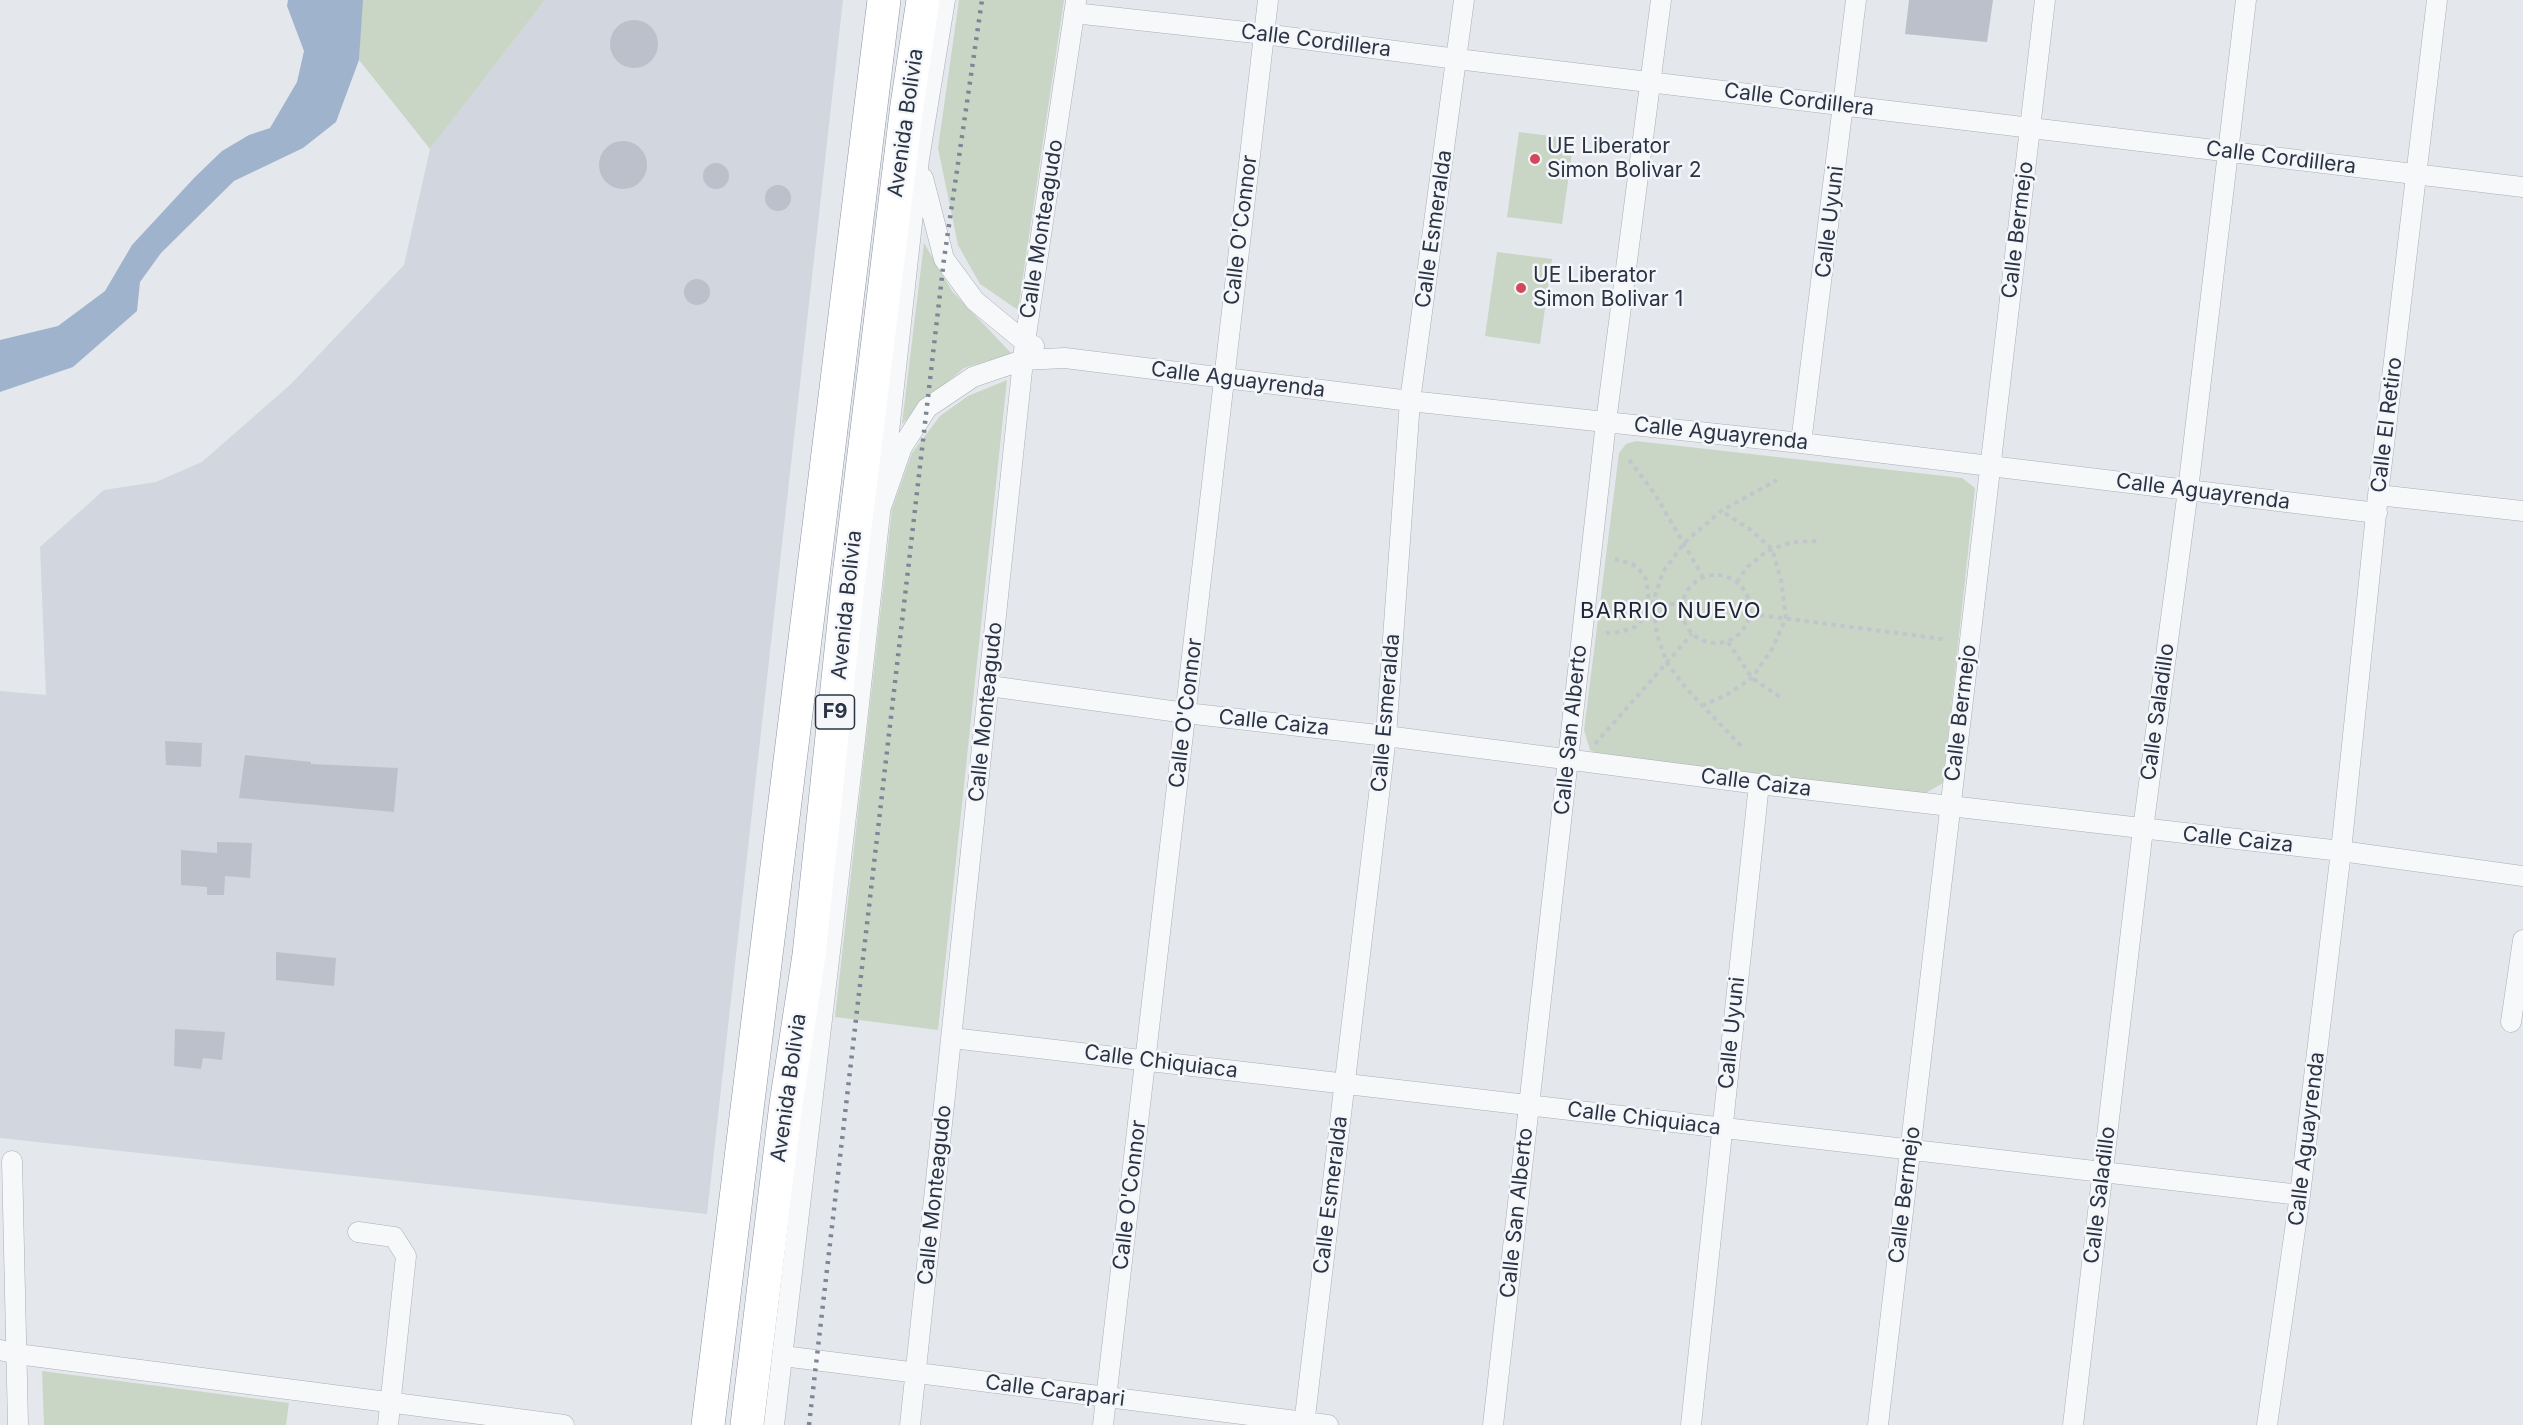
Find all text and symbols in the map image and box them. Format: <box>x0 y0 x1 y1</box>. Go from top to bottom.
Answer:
street label: Calle Cordillera <box>1240 19 1392 63</box>
street label: Avenida Bolivia <box>883 47 929 199</box>
street label: Calle Cordillera <box>1723 78 1875 122</box>
place label: UE Liberator Simon Bolivar 2 <box>1547 134 1701 184</box>
street label: Calle Cordillera <box>2205 136 2357 180</box>
street label: Calle Monteagudo <box>1015 138 1069 320</box>
street label: Calle Esmeralda <box>1410 148 1458 310</box>
marker: UE Liberator Simon Bolivar 2 <box>1528 152 1542 166</box>
street label: Calle O'Connor <box>1219 154 1263 306</box>
street label: Calle Bermejo <box>1997 160 2039 300</box>
street label: Calle Uyuni <box>1811 164 1849 280</box>
place label: UE Liberator Simon Bolivar 1 <box>1533 263 1683 313</box>
marker: UE Liberator Simon Bolivar 1 <box>1514 281 1528 295</box>
street label: Calle El Retiro <box>2366 356 2408 494</box>
street label: Calle Aguayrenda <box>1149 357 1327 403</box>
street label: Calle Aguayrenda <box>1632 412 1810 456</box>
street label: Calle Aguayrenda <box>2114 469 2292 515</box>
street label: Avenida Bolivia <box>827 529 867 681</box>
district label: BARRIO NUEVO <box>1580 598 1762 624</box>
street label: Calle Monteagudo <box>964 621 1008 803</box>
street label: Calle Esmeralda <box>1367 633 1405 793</box>
street label: Calle O'Connor <box>1164 637 1208 789</box>
street label: Calle Saladillo <box>2136 642 2180 782</box>
street label: Calle Bermejo <box>1940 643 1982 783</box>
street label: Calle San Alberto <box>1550 644 1592 816</box>
road number: F9 <box>816 695 854 729</box>
street label: Calle Caiza <box>1217 705 1331 741</box>
street label: Calle Caiza <box>1699 764 1813 802</box>
street label: Calle Caiza <box>2181 822 2295 858</box>
street label: Calle Uyuni <box>1714 976 1750 1090</box>
street label: Avenida Bolivia <box>766 1012 812 1164</box>
street label: Calle Chiquiaca <box>1083 1040 1239 1084</box>
street label: Calle Aguayrenda <box>2284 1050 2330 1228</box>
street label: Calle Chiquiaca <box>1566 1097 1722 1141</box>
street label: Calle Monteagudo <box>913 1104 957 1286</box>
street label: Calle Esmeralda <box>1309 1114 1353 1276</box>
street label: Calle O'Connor <box>1108 1119 1152 1271</box>
street label: Calle Bermejo <box>1884 1125 1926 1265</box>
street label: Calle Saladillo <box>2079 1125 2121 1265</box>
street label: Calle San Alberto <box>1496 1127 1538 1299</box>
street label: Calle Carapari <box>984 1370 1126 1412</box>

